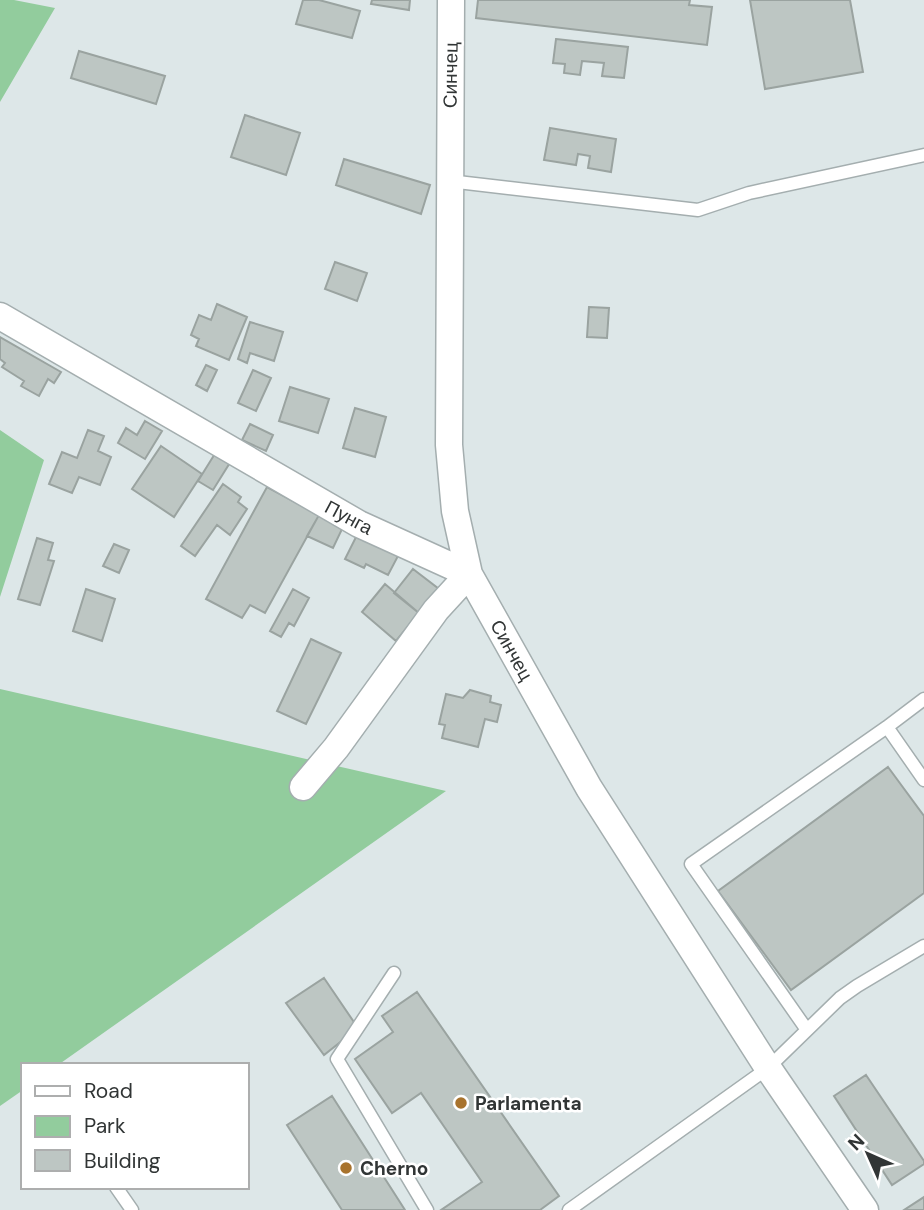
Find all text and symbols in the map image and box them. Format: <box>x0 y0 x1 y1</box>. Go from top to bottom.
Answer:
street label: Синчец <box>437 42 464 108</box>
street label: Пунга <box>320 494 377 541</box>
street label: Синчец <box>485 615 539 685</box>
legend <box>21 1063 248 1189</box>
text: Road <box>84 1077 133 1105</box>
place label: Parlamenta <box>475 1091 582 1116</box>
marker: Parlamenta <box>453 1095 469 1111</box>
text: Park <box>84 1112 126 1140</box>
north arrow <box>833 1119 903 1189</box>
text: N <box>843 1129 870 1156</box>
text: Building <box>84 1147 161 1175</box>
place label: Cherno <box>360 1156 428 1181</box>
marker: Cherno <box>338 1160 354 1176</box>

